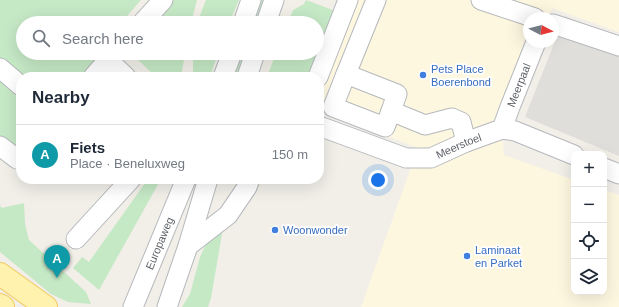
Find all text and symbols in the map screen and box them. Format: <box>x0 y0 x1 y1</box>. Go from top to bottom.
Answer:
north arrow <box>523 12 559 48</box>
search box <box>16 16 324 60</box>
icon: search <box>30 27 52 49</box>
text: Search here <box>62 30 144 47</box>
street label: Meerpaal <box>505 62 533 109</box>
place label: Pets Place Boerenbond <box>431 63 491 88</box>
marker: Pets Place Boerenbond <box>418 70 428 80</box>
text: Nearby <box>32 88 90 107</box>
street label: Meerstoel <box>434 131 483 161</box>
text: Fiets <box>70 139 105 156</box>
text: A <box>40 147 50 162</box>
text: 150 m <box>272 147 308 162</box>
map controls <box>571 151 607 295</box>
button: + <box>571 151 607 187</box>
text: Place · Beneluxweg <box>70 156 185 171</box>
your location <box>368 170 388 190</box>
button: − <box>571 187 607 223</box>
street label: Europaweg <box>143 215 176 271</box>
button: locate <box>571 223 607 259</box>
place label: Woonwonder <box>283 224 348 236</box>
marker: Woonwonder <box>270 225 280 235</box>
place label: Laminaat en Parket <box>475 244 522 269</box>
pin: A <box>44 245 70 278</box>
marker: Laminaat en Parket <box>462 251 472 261</box>
button: layers <box>571 259 607 295</box>

